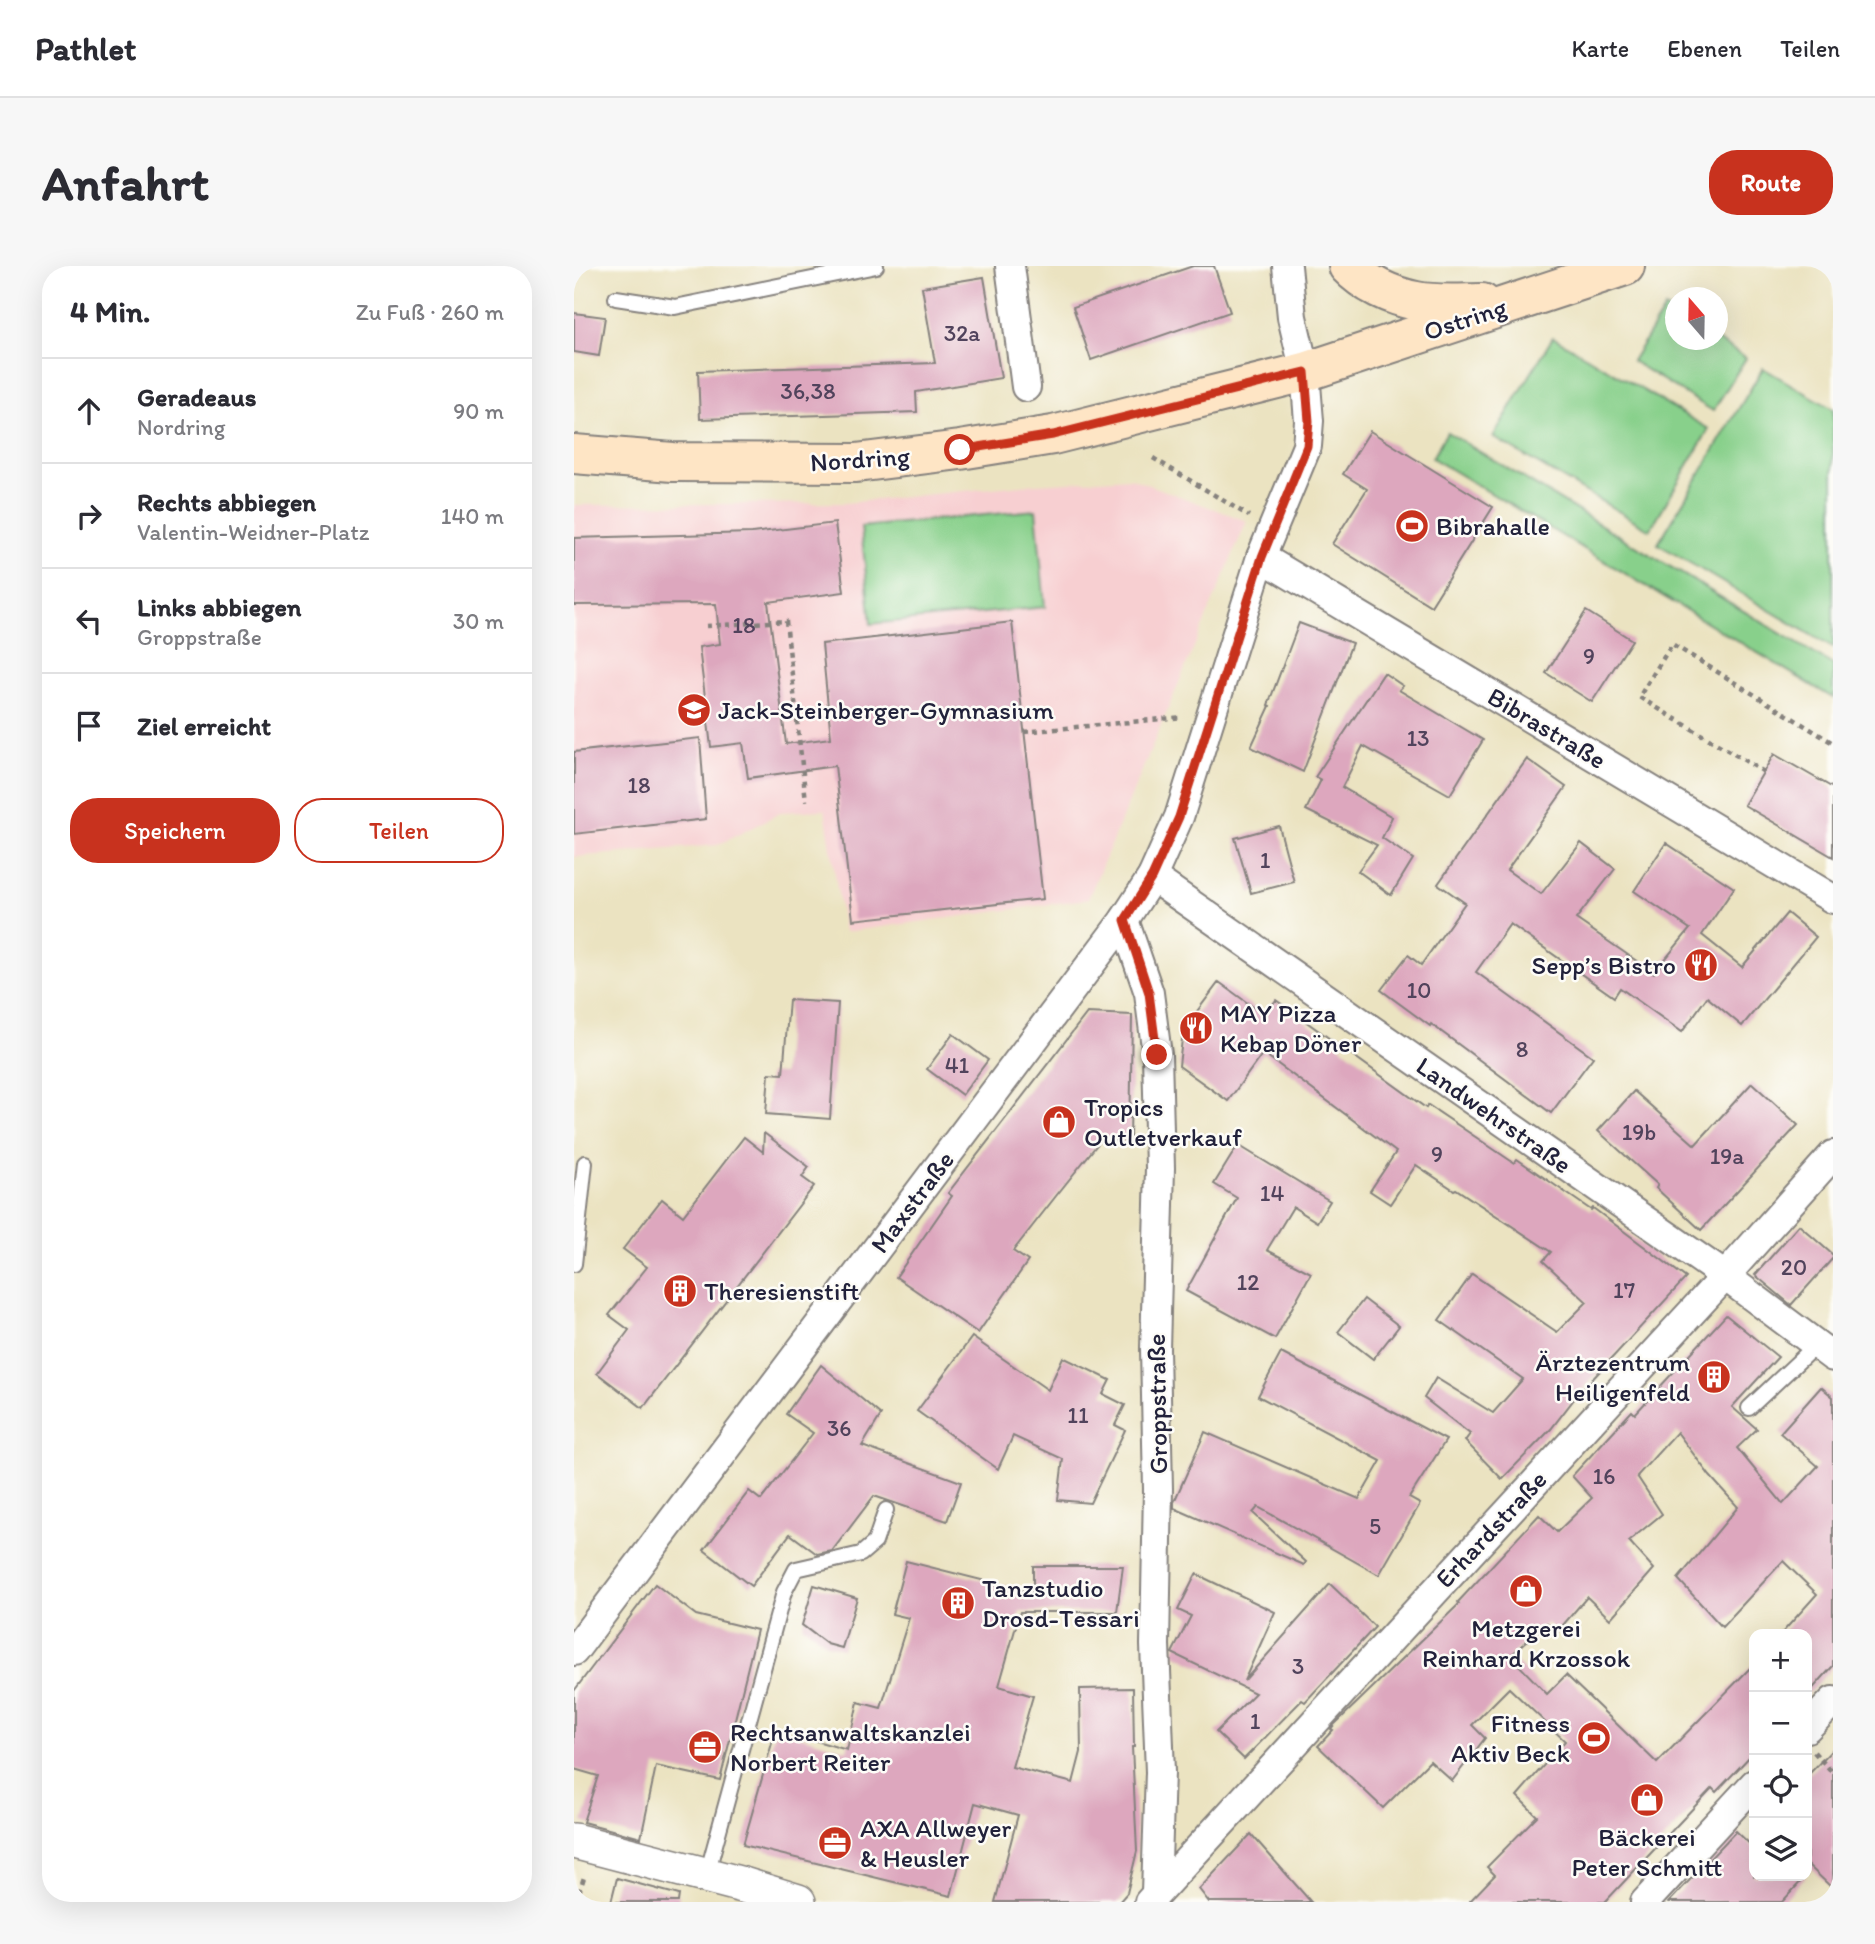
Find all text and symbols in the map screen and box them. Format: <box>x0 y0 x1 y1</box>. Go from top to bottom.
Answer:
text: Pathlet <box>35 29 137 68</box>
text: Karte <box>1571 34 1629 63</box>
text: Ebenen <box>1667 34 1742 63</box>
text: Teilen <box>1780 34 1840 63</box>
button: Route <box>1709 150 1833 215</box>
text: Anfahrt <box>42 153 209 212</box>
north arrow <box>1665 287 1728 350</box>
street label: Ostring <box>1420 290 1511 347</box>
text: 4 Min. <box>70 293 150 330</box>
text: Zu Fuß · 260 m <box>356 298 504 326</box>
house number: 32a <box>944 319 980 347</box>
house number: 36,38 <box>780 377 836 405</box>
text: Geradeaus <box>137 381 256 413</box>
icon: ahead <box>70 392 108 430</box>
text: 90 m <box>453 397 504 425</box>
text: Nordring <box>137 413 225 441</box>
route start <box>944 434 975 465</box>
street label: Nordring <box>809 439 912 478</box>
text: Rechts abbiegen <box>137 486 316 518</box>
icon: right <box>70 497 108 535</box>
text: 140 m <box>441 502 504 530</box>
sports icon: Bibrahalle <box>1393 507 1431 545</box>
place label: Bibrahalle <box>1436 510 1550 542</box>
text: Valentin-Weidner-Platz <box>137 518 369 546</box>
text: Links abbiegen <box>137 591 302 623</box>
icon: left <box>70 602 108 640</box>
text: 30 m <box>453 607 504 635</box>
house number: 18 <box>732 611 756 639</box>
text: Groppstraße <box>137 623 262 651</box>
house number: 9 <box>1583 642 1595 670</box>
street label: Bibrastraße <box>1482 680 1612 776</box>
school or university icon: Jack-Steinberger-Gymnasium <box>675 691 713 729</box>
place label: Jack-Steinberger-Gymnasium <box>718 694 1054 726</box>
icon: arrive <box>70 707 108 745</box>
text: Ziel erreicht <box>137 710 271 742</box>
house number: 13 <box>1406 724 1430 752</box>
house number: 18 <box>627 771 651 799</box>
button: Speichern <box>70 798 280 863</box>
button: Teilen <box>294 798 504 863</box>
house number: 1 <box>1260 846 1271 874</box>
restaurant icon: Sepp’s Bistro <box>1682 946 1720 984</box>
place label: Sepp’s Bistro <box>1532 949 1676 981</box>
house number: 10 <box>1407 976 1431 1004</box>
place label: MAY Pizza Kebap Döner <box>1220 997 1362 1059</box>
restaurant icon: MAY Pizza Kebap Döner <box>1177 1009 1215 1047</box>
house number: 8 <box>1516 1035 1528 1063</box>
route end <box>1141 1039 1172 1070</box>
street label: Landwehrstraße <box>1410 1050 1578 1180</box>
house number: 41 <box>945 1051 970 1079</box>
place label: Tropics Outletverkauf <box>1084 1091 1242 1153</box>
shop icon: Tropics Outletverkauf <box>1040 1103 1078 1141</box>
house number: 19b <box>1622 1118 1656 1146</box>
house number: 9 <box>1431 1140 1443 1168</box>
house number: 19a <box>1710 1142 1744 1170</box>
street label: Maxstraße <box>863 1145 961 1259</box>
house number: 14 <box>1260 1179 1284 1207</box>
house number: 20 <box>1781 1253 1807 1281</box>
house number: 12 <box>1237 1268 1259 1296</box>
building icon: Theresienstift <box>661 1272 699 1310</box>
place label: Theresienstift <box>704 1275 860 1307</box>
house number: 17 <box>1613 1276 1635 1304</box>
street label: Groppstraße <box>1140 1333 1174 1475</box>
place label: Ärztezentrum Heiligenfeld <box>1535 1346 1690 1408</box>
building icon: Ärztezentrum Heiligenfeld <box>1695 1358 1733 1396</box>
house number: 11 <box>1067 1401 1089 1429</box>
house number: 36 <box>827 1414 851 1442</box>
house number: 16 <box>1593 1462 1615 1490</box>
street label: Erhardstraße <box>1428 1464 1554 1594</box>
house number: 5 <box>1369 1512 1381 1540</box>
place label: Tanzstudio Drosd-Tessari <box>982 1572 1140 1634</box>
shop icon: Metzgerei Reinhard Krzossok <box>1507 1572 1545 1610</box>
building icon: Tanzstudio Drosd-Tessari <box>939 1584 977 1622</box>
place label: Metzgerei Reinhard Krzossok <box>1422 1612 1631 1674</box>
map controls <box>1749 1629 1812 1881</box>
button: + <box>1749 1629 1812 1692</box>
house number: 3 <box>1292 1652 1304 1680</box>
button: − <box>1749 1692 1812 1755</box>
house number: 1 <box>1250 1707 1261 1735</box>
place label: Fitness Aktiv Beck <box>1451 1707 1570 1769</box>
place label: Rechtsanwaltskanzlei Norbert Reiter <box>730 1716 971 1778</box>
sports icon: Fitness Aktiv Beck <box>1575 1719 1613 1757</box>
office icon: Rechtsanwaltskanzlei Norbert Reiter <box>686 1728 724 1766</box>
button: locate <box>1749 1755 1812 1818</box>
shop icon: Bäckerei Peter Schmitt <box>1628 1781 1666 1819</box>
place label: AXA Allweyer & Heusler <box>860 1812 1012 1874</box>
button: layers <box>1749 1818 1812 1881</box>
place label: Bäckerei Peter Schmitt <box>1571 1821 1723 1883</box>
office icon: AXA Allweyer & Heusler <box>816 1824 854 1862</box>

